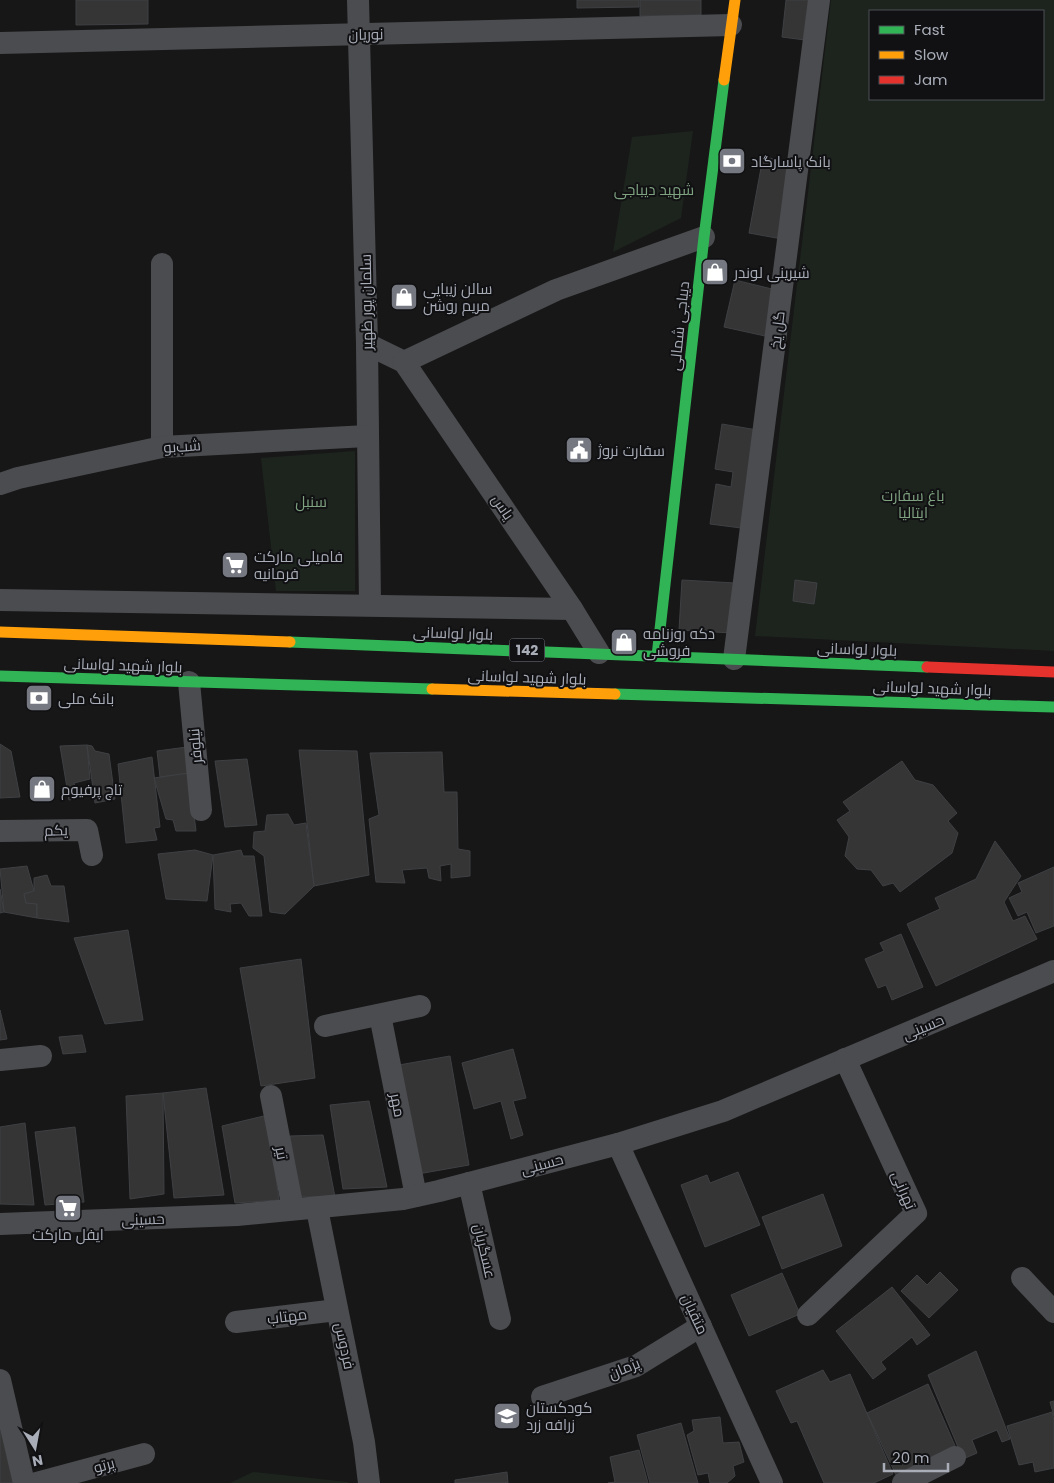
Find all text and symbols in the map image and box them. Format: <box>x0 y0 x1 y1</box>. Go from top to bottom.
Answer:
legend <box>869 10 1044 100</box>
text: Fast <box>914 19 945 40</box>
street label: نوریان <box>348 23 384 45</box>
text: Slow <box>914 44 949 65</box>
text: Jam <box>914 69 948 90</box>
bank icon: بانک پاسارگاد <box>717 146 747 176</box>
place label: بانک پاسارگاد <box>751 151 831 172</box>
park label: شهید دیباجی <box>614 179 694 200</box>
street label: سلمان پور ظهیر <box>355 254 377 351</box>
shop icon: شیرینی لوندر <box>700 257 730 287</box>
place label: شیرینی لوندر <box>733 262 810 283</box>
place label: سالن زیبایی مریم روشن <box>423 278 493 316</box>
street label: دیباجی شمالی <box>664 280 694 372</box>
shop icon: سالن زیبایی مریم روشن <box>389 282 419 312</box>
street label: گل یخ <box>764 310 791 350</box>
street label: شب‌بو <box>163 434 201 458</box>
public building icon: سفارت نروژ <box>564 435 594 465</box>
place label: سفارت نروژ <box>597 440 665 461</box>
park label: باغ سفارت ایتالیا <box>882 485 944 523</box>
street label: یاس <box>487 490 519 524</box>
park label: سنبل <box>295 491 327 512</box>
place label: فامیلی مارکت فرمانیه <box>254 546 343 584</box>
supermarket icon: فامیلی مارکت فرمانیه <box>220 550 250 580</box>
street label: بلوار لواسانی <box>413 621 493 645</box>
place label: دکه روزنامه فروشی <box>643 623 715 661</box>
shop icon: دکه روزنامه فروشی <box>609 627 639 657</box>
street label: بلوار لواسانی <box>817 637 897 661</box>
road number: 142 <box>510 638 544 662</box>
street label: بلوار شهید لواسانی <box>63 652 183 678</box>
street label: بلوار شهید لواسانی <box>467 664 587 690</box>
street label: بلوار شهید لواسانی <box>872 675 992 701</box>
bank icon: بانک ملی <box>24 683 54 713</box>
place label: بانک ملی <box>58 688 114 709</box>
street label: نیلوفر <box>183 728 207 765</box>
shop icon: تاچ پرفيوم <box>27 774 57 804</box>
place label: تاچ پرفيوم <box>61 779 122 801</box>
street label: یکم <box>44 819 68 841</box>
street label: حسینی <box>899 1009 947 1045</box>
street label: مهر <box>385 1090 411 1119</box>
street label: تیر <box>270 1144 294 1161</box>
street label: حسینی <box>518 1148 566 1180</box>
street label: تهرانی <box>887 1168 921 1212</box>
supermarket icon: ایفل مارکت <box>53 1193 83 1223</box>
street label: حسینی <box>121 1208 165 1230</box>
street label: عسگریان <box>469 1222 501 1280</box>
place label: ایفل مارکت <box>32 1224 104 1245</box>
street label: متقیان <box>677 1290 713 1338</box>
street label: مهتاب <box>266 1303 308 1329</box>
street label: فردوس <box>330 1321 360 1371</box>
street label: پژمان <box>605 1352 643 1384</box>
place label: کودکستان زرافه زرد <box>526 1397 592 1435</box>
school or university icon: کودکستان زرافه زرد <box>492 1401 522 1431</box>
north arrow <box>10 1423 60 1473</box>
scale bar <box>884 1440 948 1472</box>
text: 20 m <box>892 1447 930 1468</box>
text: N <box>30 1450 45 1472</box>
street label: پرتو <box>91 1452 117 1478</box>

